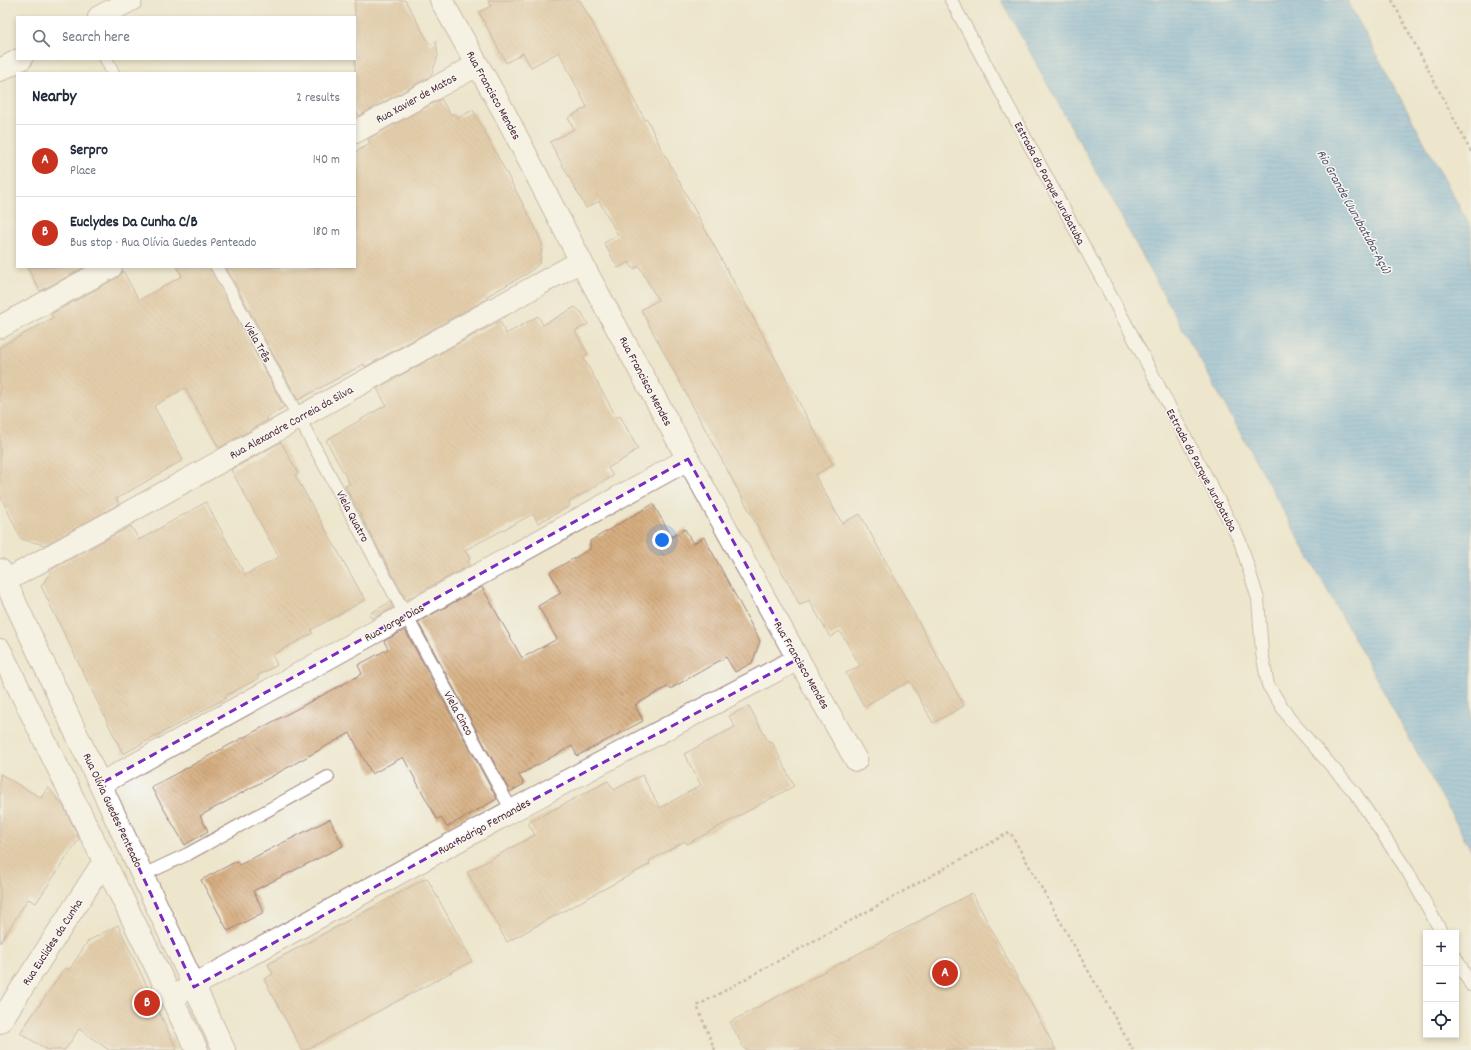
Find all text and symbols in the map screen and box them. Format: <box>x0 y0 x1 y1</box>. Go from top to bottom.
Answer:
search box <box>16 16 356 60</box>
icon: search <box>30 27 52 49</box>
text: Search here <box>62 27 130 49</box>
street label: Rua Francisco Mendes <box>461 48 524 143</box>
street label: Rua Xavier de Matos <box>373 70 460 129</box>
text: Nearby <box>32 86 76 110</box>
text: 2 results <box>296 89 340 108</box>
street label: Estrada do Parque Jurubatuba <box>1009 119 1089 249</box>
text: Serpro <box>70 140 108 162</box>
water label: Rio Grande (Jurubatuba-Açú) <box>1311 147 1395 278</box>
text: A <box>41 151 49 170</box>
text: 140 m <box>313 151 340 170</box>
text: Place <box>70 162 96 181</box>
text: Euclydes Da Cunha C/B <box>70 212 198 234</box>
text: B <box>42 223 48 242</box>
text: 180 m <box>313 223 340 242</box>
text: Bus stop · Rua Olívia Guedes Penteado <box>70 234 256 253</box>
street label: Viela Três <box>239 319 275 366</box>
street label: Rua Francisco Mendes <box>614 334 675 429</box>
street label: Rua Alexandre Correia da Silva <box>227 382 357 464</box>
street label: Estrada do Parque Jurubatuba <box>1161 406 1241 536</box>
street label: Viela Quatro <box>331 488 372 546</box>
your location <box>652 530 672 550</box>
street label: Rua Jorge Dias <box>362 600 428 647</box>
street label: Rua Francisco Mendes <box>769 619 833 713</box>
street label: Viela Cinco <box>439 688 477 739</box>
street label: Rua Olívia Guedes Penteado <box>78 751 146 871</box>
street label: Rua Rodrigo Fernandes <box>435 795 534 860</box>
street label: Rua Euclides da Cunha <box>19 896 88 990</box>
map controls <box>1423 930 1459 1038</box>
button: + <box>1423 930 1459 966</box>
pin: A <box>932 958 958 988</box>
button: − <box>1423 966 1459 1002</box>
pin: B <box>134 988 160 1018</box>
button: locate <box>1423 1002 1459 1038</box>

